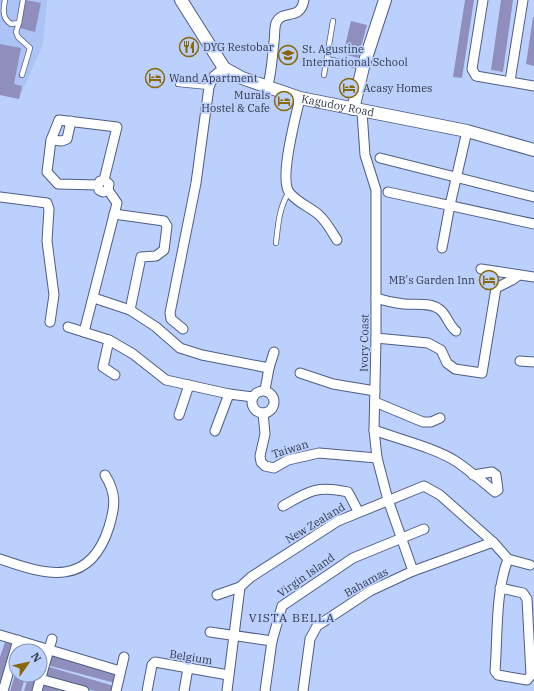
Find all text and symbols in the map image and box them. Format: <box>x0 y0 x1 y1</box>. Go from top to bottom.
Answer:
restaurant icon: DYG Restobar <box>178 36 200 58</box>
place label: DYG Restobar <box>203 40 274 54</box>
place label: St. Agustine International School <box>302 42 408 69</box>
school or university icon: St. Agustine International School <box>277 44 299 66</box>
hotel icon: Wand Apartment <box>144 67 166 89</box>
place label: Wand Apartment <box>169 71 258 85</box>
hotel icon: Acasy Homes <box>338 77 360 99</box>
place label: Acasy Homes <box>363 81 433 95</box>
place label: Murals Hostel & Cafe <box>201 88 270 115</box>
hotel icon: Murals Hostel & Cafe <box>273 90 295 112</box>
street label: Kagudoy Road <box>300 91 376 120</box>
hotel icon: MB's Garden Inn <box>478 269 500 291</box>
place label: MB's Garden Inn <box>389 273 475 287</box>
street label: Ivory Coast <box>356 314 372 372</box>
street label: Taiwan <box>270 437 310 461</box>
street label: New Zealand <box>282 499 348 546</box>
street label: Virgin Island <box>275 550 338 600</box>
street label: Bahamas <box>342 564 390 600</box>
district label: VISTA BELLA <box>249 610 335 625</box>
north arrow <box>8 643 48 683</box>
street label: Belgium <box>169 647 214 667</box>
text: N <box>28 650 45 665</box>

